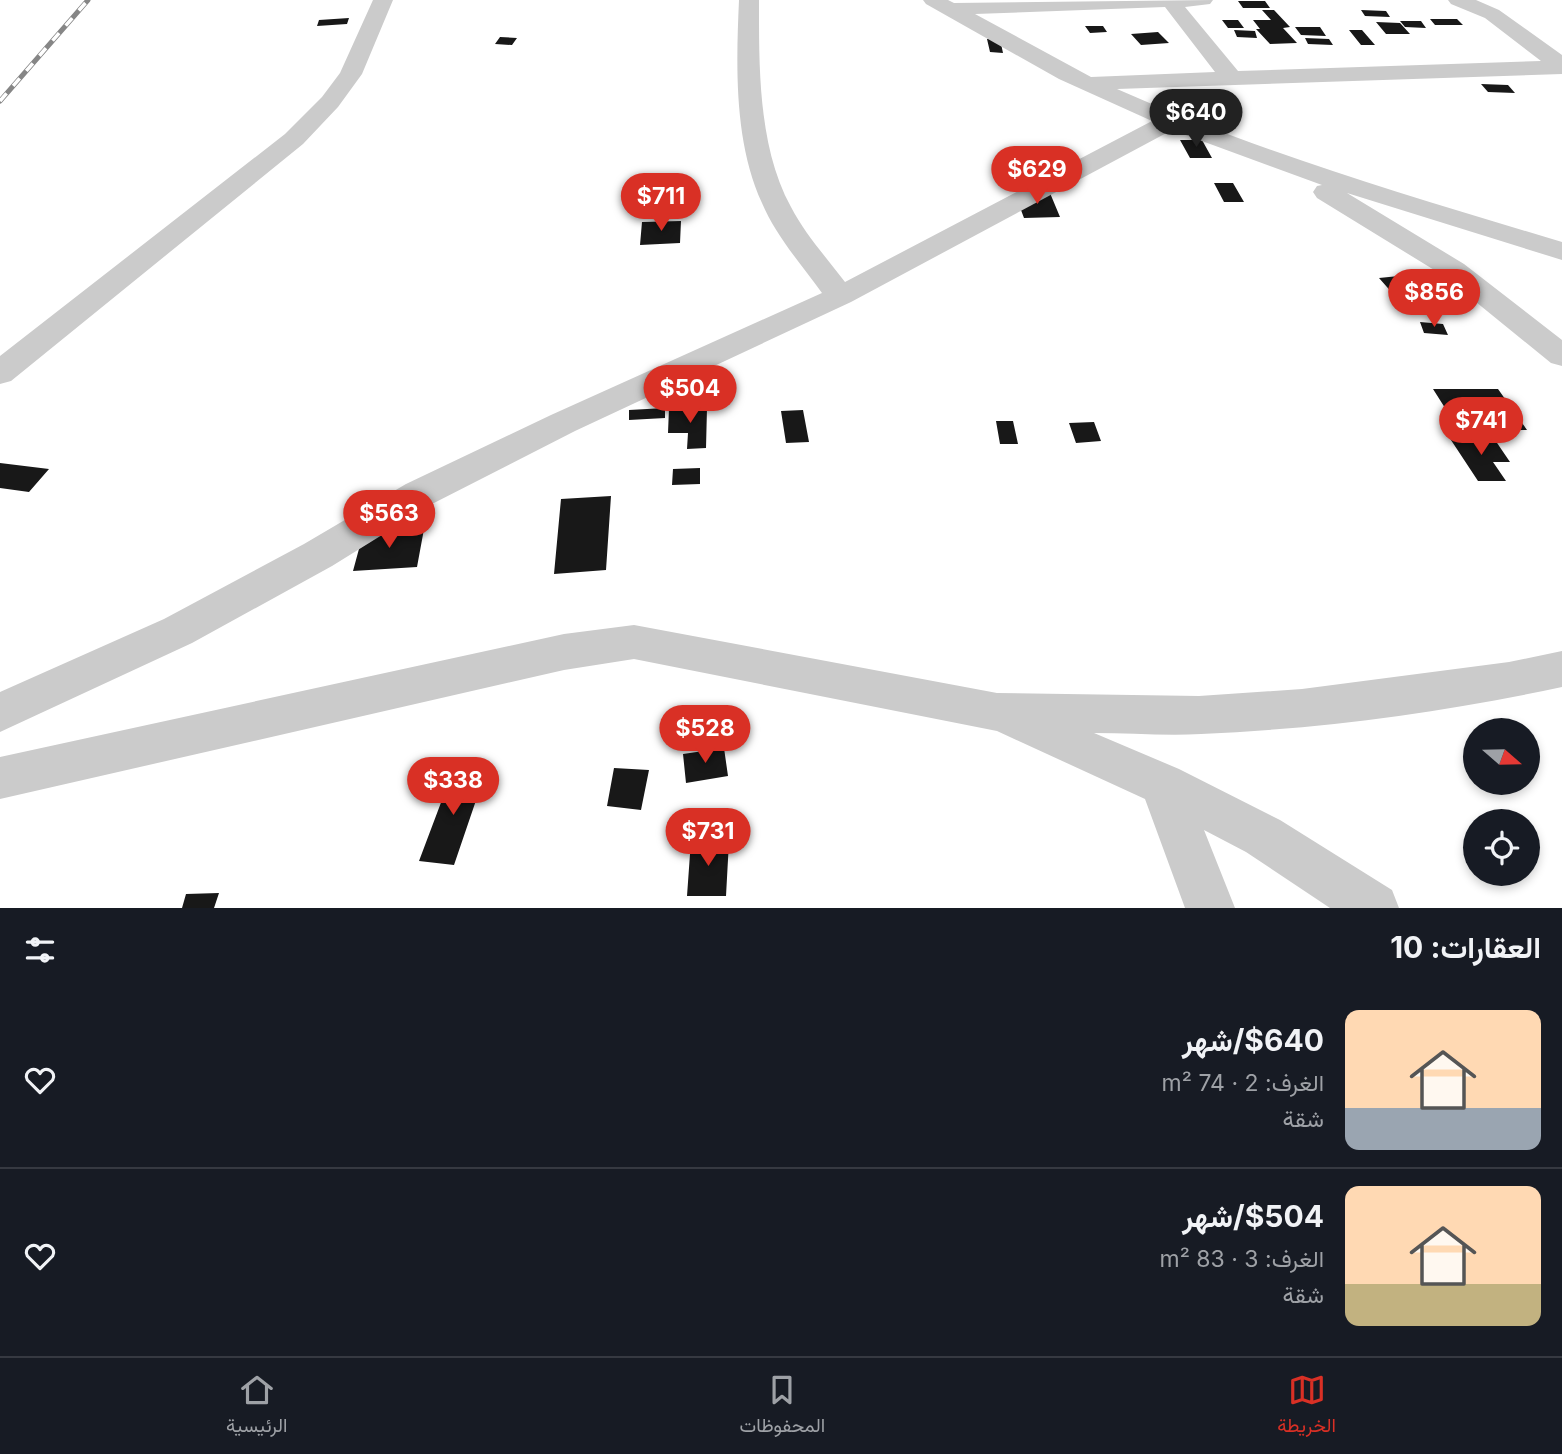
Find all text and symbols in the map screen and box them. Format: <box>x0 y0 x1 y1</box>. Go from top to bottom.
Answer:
pin: $640 <box>1155 90 1237 149</box>
text: $640 <box>1165 98 1227 126</box>
pin: $629 <box>996 146 1078 206</box>
text: $629 <box>1007 155 1067 183</box>
pin: $711 <box>620 174 702 233</box>
text: $711 <box>637 182 685 210</box>
pin: $856 <box>1393 270 1475 329</box>
text: $856 <box>1404 278 1464 306</box>
pin: $504 <box>649 366 731 425</box>
text: $504 <box>660 374 720 402</box>
pin: $741 <box>1440 398 1522 457</box>
text: $741 <box>1455 406 1507 434</box>
pin: $563 <box>348 490 430 550</box>
text: $563 <box>359 499 419 527</box>
pin: $528 <box>664 706 746 765</box>
text: $528 <box>675 714 735 742</box>
north arrow <box>1463 718 1540 794</box>
map controls <box>1463 718 1540 886</box>
pin: $338 <box>412 758 494 817</box>
text: $338 <box>423 766 483 794</box>
pin: $731 <box>667 808 749 868</box>
button: locate <box>1463 809 1540 886</box>
text: $731 <box>682 817 734 845</box>
text: العقارات: 10 <box>1390 929 1541 965</box>
icon: filters <box>21 931 59 969</box>
text: $640/شهر <box>1182 1022 1324 1058</box>
icon: home <box>1401 1038 1485 1122</box>
icon: heart <box>21 1061 59 1099</box>
text: الغرف: 2 · 74 m² <box>1162 1069 1324 1097</box>
text: شقة <box>1282 1105 1324 1133</box>
text: $504/شهر <box>1182 1198 1324 1234</box>
icon: home <box>1401 1214 1485 1298</box>
icon: heart <box>21 1237 59 1275</box>
text: الغرف: 3 · 83 m² <box>1160 1245 1324 1273</box>
text: شقة <box>1282 1281 1324 1309</box>
tab: الرئيسية <box>226 1371 287 1442</box>
tab: المحفوظات <box>740 1371 825 1442</box>
tab: الخريطة <box>1277 1371 1336 1442</box>

